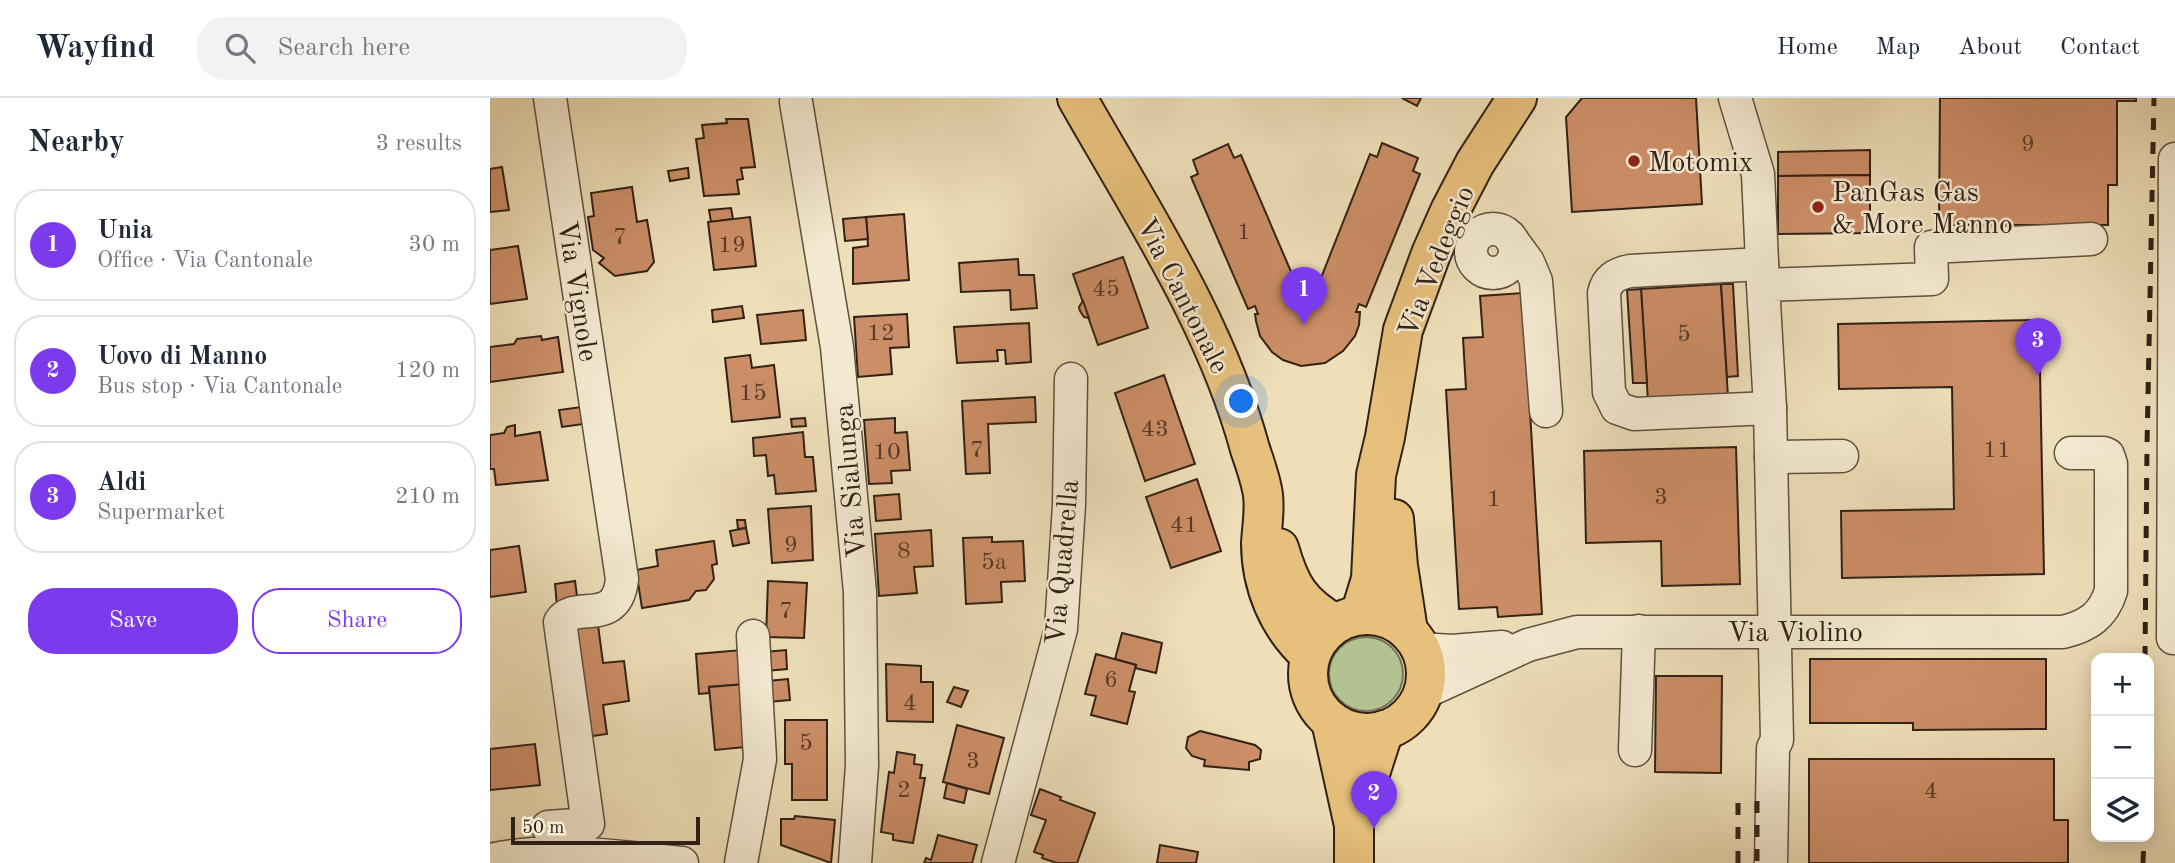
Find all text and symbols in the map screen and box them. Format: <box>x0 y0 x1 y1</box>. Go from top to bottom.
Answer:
search box <box>197 17 687 80</box>
icon: search <box>221 29 259 67</box>
text: Wayfind <box>35 32 155 65</box>
text: Search here <box>277 35 410 61</box>
text: Home <box>1777 36 1838 60</box>
text: Map <box>1876 36 1920 60</box>
text: About <box>1958 36 2022 60</box>
text: Contact <box>2060 36 2140 60</box>
text: Nearby <box>28 128 125 158</box>
text: 3 results <box>376 132 462 155</box>
house number: 9 <box>2021 133 2035 157</box>
place label: Motomix <box>1648 150 1753 178</box>
marker: Motomix <box>1626 153 1642 169</box>
place label: PanGas Gas & More Manno <box>1832 180 2013 240</box>
street label: Via Vedeggio <box>1395 182 1481 342</box>
marker: PanGas Gas & More Manno <box>1810 199 1826 215</box>
street label: Via Cantonale <box>1130 214 1232 379</box>
text: Unia <box>97 218 153 244</box>
street label: Via Vignole <box>551 219 601 364</box>
house number: 1 <box>1237 221 1251 245</box>
house number: 7 <box>613 226 627 250</box>
text: 1 <box>46 233 60 256</box>
text: 30 m <box>409 233 460 256</box>
house number: 19 <box>718 234 746 258</box>
text: Office · Via Cantonale <box>97 249 313 272</box>
pin: 1 <box>1281 267 1327 325</box>
house number: 45 <box>1092 278 1120 302</box>
pin: 3 <box>2015 318 2061 376</box>
house number: 12 <box>867 322 895 346</box>
house number: 5 <box>1677 323 1691 347</box>
text: Uovo di Manno <box>97 344 267 370</box>
text: 2 <box>46 359 60 382</box>
text: 120 m <box>395 359 460 382</box>
text: Bus stop · Via Cantonale <box>97 375 342 398</box>
house number: 15 <box>739 382 767 406</box>
your location <box>1224 384 1258 418</box>
street label: Via Sialunga <box>831 402 873 559</box>
house number: 43 <box>1141 418 1169 442</box>
house number: 7 <box>970 439 984 463</box>
house number: 11 <box>1983 439 2011 463</box>
house number: 10 <box>873 441 901 465</box>
text: Aldi <box>97 470 146 496</box>
street label: Via Quadrella <box>1043 478 1085 646</box>
text: 3 <box>46 485 60 508</box>
text: 210 m <box>395 485 460 508</box>
house number: 3 <box>1654 486 1668 510</box>
house number: 1 <box>1487 488 1501 512</box>
text: Supermarket <box>97 501 225 524</box>
house number: 41 <box>1170 514 1198 538</box>
house number: 9 <box>784 534 798 558</box>
house number: 8 <box>897 540 911 564</box>
house number: 5a <box>981 551 1007 575</box>
button: Save <box>28 588 238 654</box>
button: Share <box>252 588 462 654</box>
house number: 7 <box>779 600 793 624</box>
street label: Via Violino <box>1727 620 1863 648</box>
map controls <box>2091 653 2154 842</box>
button: + <box>2091 653 2154 716</box>
house number: 6 <box>1104 669 1118 693</box>
house number: 4 <box>903 692 917 716</box>
button: − <box>2091 716 2154 779</box>
house number: 5 <box>799 732 813 756</box>
house number: 3 <box>966 750 980 774</box>
pin: 2 <box>1351 771 1397 829</box>
house number: 2 <box>897 779 911 803</box>
button: layers <box>2091 779 2154 842</box>
house number: 4 <box>1924 780 1938 804</box>
scale bar <box>511 814 700 846</box>
text: 50 m <box>522 819 564 838</box>

